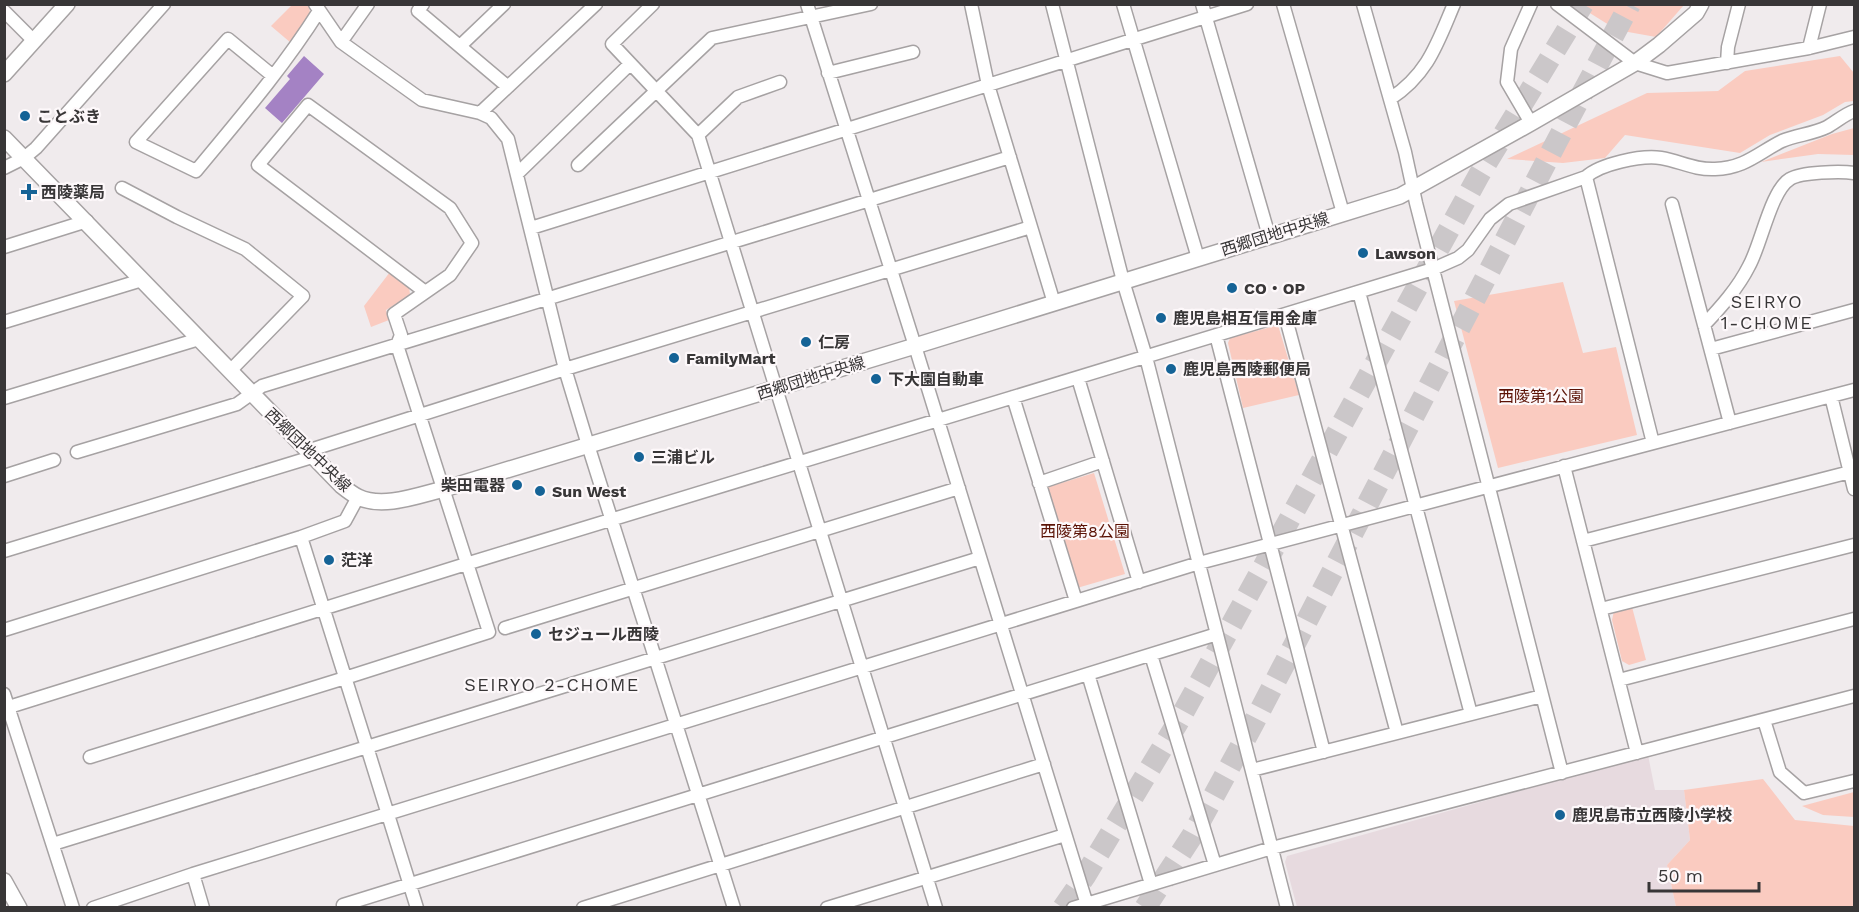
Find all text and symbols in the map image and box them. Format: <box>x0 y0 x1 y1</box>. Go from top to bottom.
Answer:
place label: ことぶき <box>37 107 101 126</box>
marker: ことぶき <box>18 109 32 123</box>
place label: 西陵薬局 <box>41 183 105 202</box>
marker: 西陵薬局 <box>22 185 36 199</box>
street label: 西郷団地中央線 <box>1219 209 1331 259</box>
place label: Lawson <box>1375 244 1436 263</box>
marker: Lawson <box>1356 246 1370 260</box>
place label: CO・OP <box>1244 279 1305 298</box>
marker: CO・OP <box>1225 281 1239 295</box>
district label: SEIRYO 1-CHOME <box>1721 291 1813 333</box>
place label: 鹿児島相互信用金庫 <box>1173 309 1317 328</box>
marker: 鹿児島相互信用金庫 <box>1154 311 1168 325</box>
place label: 仁房 <box>818 333 850 352</box>
marker: 仁房 <box>799 335 813 349</box>
place label: FamilyMart <box>686 349 775 368</box>
marker: FamilyMart <box>667 351 681 365</box>
street label: 西郷団地中央線 <box>755 353 867 403</box>
place label: 鹿児島西陵郵便局 <box>1183 360 1311 379</box>
marker: 鹿児島西陵郵便局 <box>1164 362 1178 376</box>
place label: 下大園自動車 <box>888 370 984 389</box>
marker: 下大園自動車 <box>869 372 883 386</box>
park label: 西陵第1公園 <box>1498 387 1584 406</box>
street label: 西郷団地中央線 <box>261 404 355 496</box>
place label: 三浦ビル <box>651 448 715 467</box>
marker: 三浦ビル <box>632 450 646 464</box>
place label: 柴田電器 <box>441 476 506 495</box>
marker: 柴田電器 <box>510 478 524 492</box>
place label: Sun West <box>552 482 626 501</box>
marker: Sun West <box>533 484 547 498</box>
park label: 西陵第8公園 <box>1040 522 1130 541</box>
place label: 茫洋 <box>341 551 373 570</box>
marker: 茫洋 <box>322 553 336 567</box>
place label: セジュール西陵 <box>548 625 659 644</box>
marker: セジュール西陵 <box>529 627 543 641</box>
district label: SEIRYO 2-CHOME <box>464 674 640 695</box>
place label: 鹿児島市立西陵小学校 <box>1572 806 1732 825</box>
marker: 鹿児島市立西陵小学校 <box>1553 808 1567 822</box>
scale bar <box>1649 855 1758 893</box>
text: 50 m <box>1658 865 1703 886</box>

